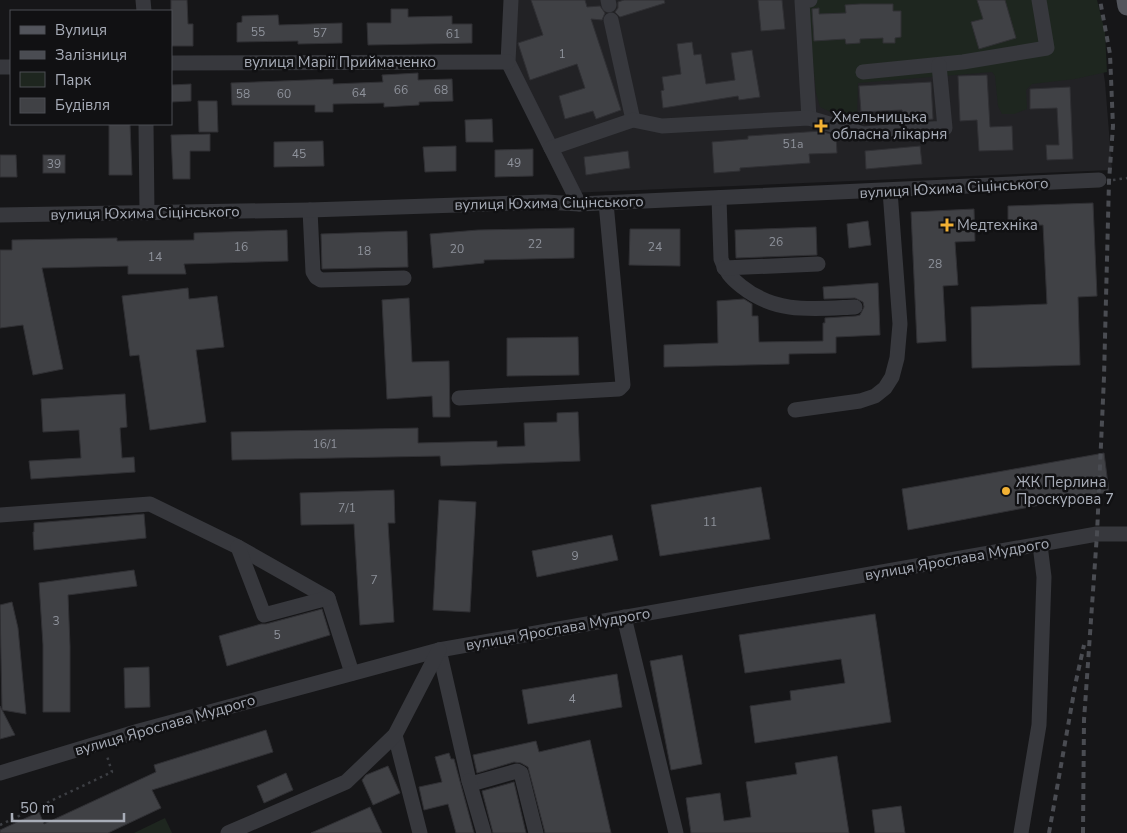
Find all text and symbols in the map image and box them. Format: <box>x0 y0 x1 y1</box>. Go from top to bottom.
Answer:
legend <box>10 10 172 125</box>
text: Вулиця <box>55 20 107 40</box>
house number: 55 <box>251 24 265 40</box>
house number: 57 <box>313 25 327 41</box>
house number: 61 <box>446 26 460 42</box>
text: Залізниця <box>55 45 127 65</box>
house number: 1 <box>558 46 566 62</box>
street label: вулиця Марії Приймаченко <box>244 52 436 72</box>
text: Парк <box>55 70 91 90</box>
house number: 66 <box>394 82 408 98</box>
house number: 68 <box>434 82 448 98</box>
house number: 64 <box>352 85 366 101</box>
house number: 58 <box>236 86 250 102</box>
house number: 60 <box>277 86 291 102</box>
text: Будівля <box>55 95 110 115</box>
place label: Хмельницька обласна лікарня <box>832 107 947 144</box>
marker: Хмельницька обласна лікарня <box>814 119 828 133</box>
house number: 51а <box>783 136 803 152</box>
house number: 45 <box>292 146 306 162</box>
house number: 49 <box>507 155 521 171</box>
house number: 39 <box>47 156 61 172</box>
street label: вулиця Юхима Сіцінського <box>859 173 1049 203</box>
street label: вулиця Юхима Сіцінського <box>454 191 644 215</box>
street label: вулиця Юхима Сіцінського <box>50 201 240 225</box>
place label: Медтехніка <box>957 215 1038 235</box>
marker: Медтехніка <box>941 219 953 231</box>
house number: 26 <box>769 234 783 250</box>
house number: 22 <box>528 236 542 252</box>
house number: 16 <box>234 239 248 255</box>
house number: 24 <box>648 239 662 255</box>
house number: 20 <box>450 241 464 257</box>
house number: 18 <box>357 243 371 259</box>
house number: 14 <box>148 249 162 265</box>
house number: 28 <box>928 256 942 272</box>
house number: 16/1 <box>313 436 338 452</box>
place label: ЖК Перлина Проскурова 7 <box>1016 472 1114 509</box>
marker: ЖК Перлина Проскурова 7 <box>1000 485 1012 497</box>
house number: 7/1 <box>338 500 356 516</box>
house number: 11 <box>703 514 717 530</box>
street label: вулиця Ярослава Мудрого <box>863 533 1051 585</box>
house number: 9 <box>571 548 579 564</box>
house number: 7 <box>370 572 378 588</box>
street label: вулиця Ярослава Мудрого <box>464 603 652 655</box>
house number: 3 <box>52 613 60 629</box>
house number: 5 <box>273 627 281 643</box>
street label: вулиця Ярослава Мудрого <box>72 690 258 760</box>
house number: 4 <box>568 691 576 707</box>
scale bar <box>12 790 125 822</box>
text: 50 m <box>20 798 55 818</box>

